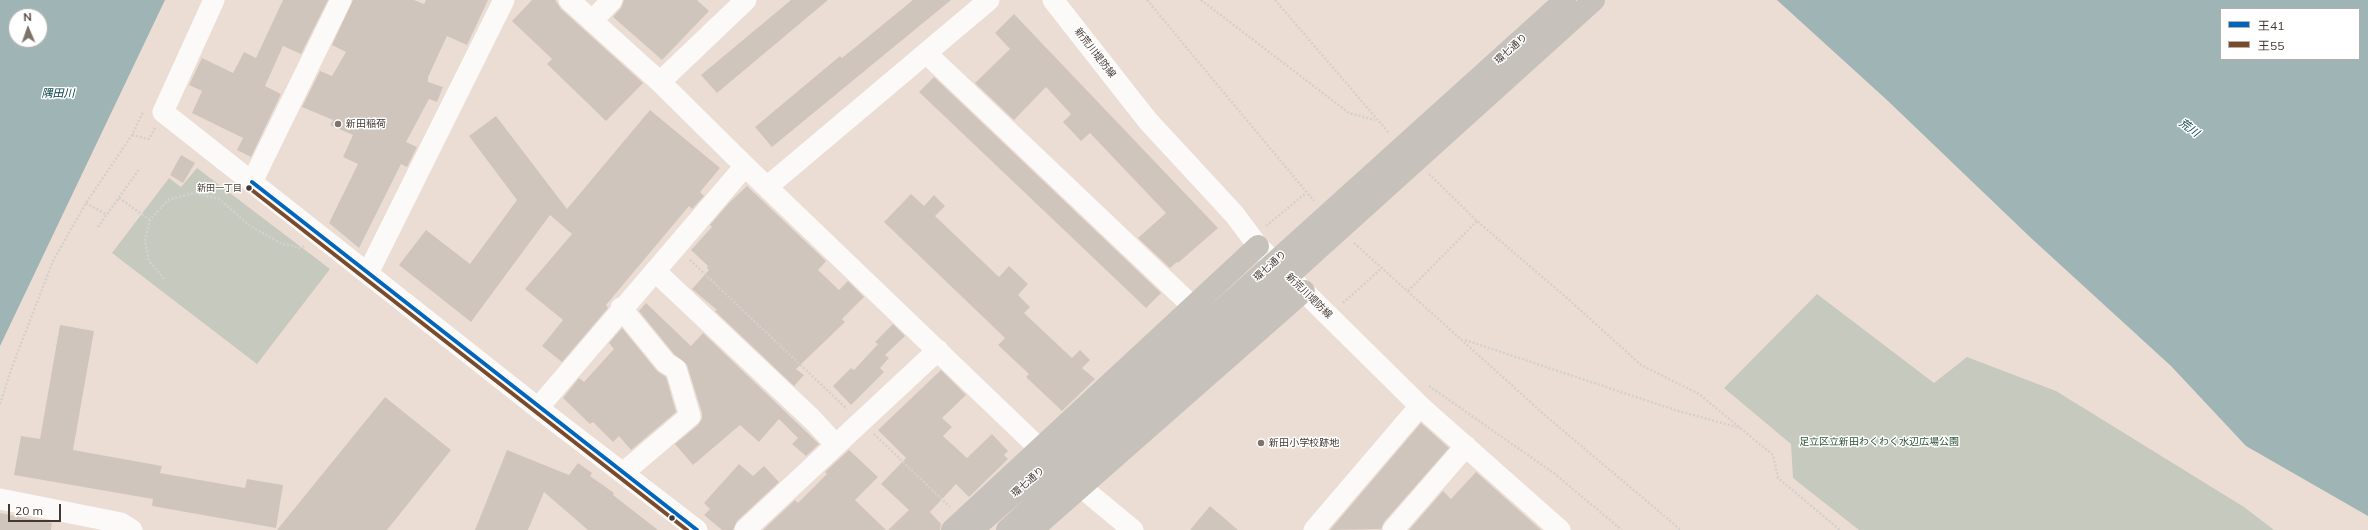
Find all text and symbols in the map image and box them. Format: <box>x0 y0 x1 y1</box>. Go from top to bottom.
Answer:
north arrow <box>8 8 48 48</box>
legend <box>2220 8 2360 60</box>
text: N <box>23 10 32 24</box>
text: 王41 <box>2258 18 2284 33</box>
street label: 新荒川堤防線 <box>1072 26 1118 80</box>
street label: 環七通り <box>1492 31 1530 67</box>
text: 王55 <box>2258 38 2284 53</box>
water label: 隅田川 <box>42 87 74 101</box>
water label: 荒川 <box>2176 116 2202 140</box>
place label: 新田稲荷 <box>346 118 386 130</box>
marker: 新田稲荷 <box>333 119 343 129</box>
place label: 新田一丁目 <box>197 183 242 193</box>
marker: 新田一丁目 <box>244 183 254 193</box>
street label: 環七通り <box>1251 248 1289 284</box>
street label: 新荒川堤防線 <box>1283 271 1335 321</box>
park label: 足立区立新田わくわく水辺広場公園 <box>1799 436 1959 448</box>
place label: 新田小学校跡地 <box>1269 437 1339 449</box>
marker: 新田小学校跡地 <box>1256 438 1266 448</box>
street label: 環七通り <box>1009 464 1047 500</box>
scale bar <box>10 496 63 522</box>
text: 20 m <box>15 503 43 518</box>
unlabelled marker <box>667 513 677 523</box>

